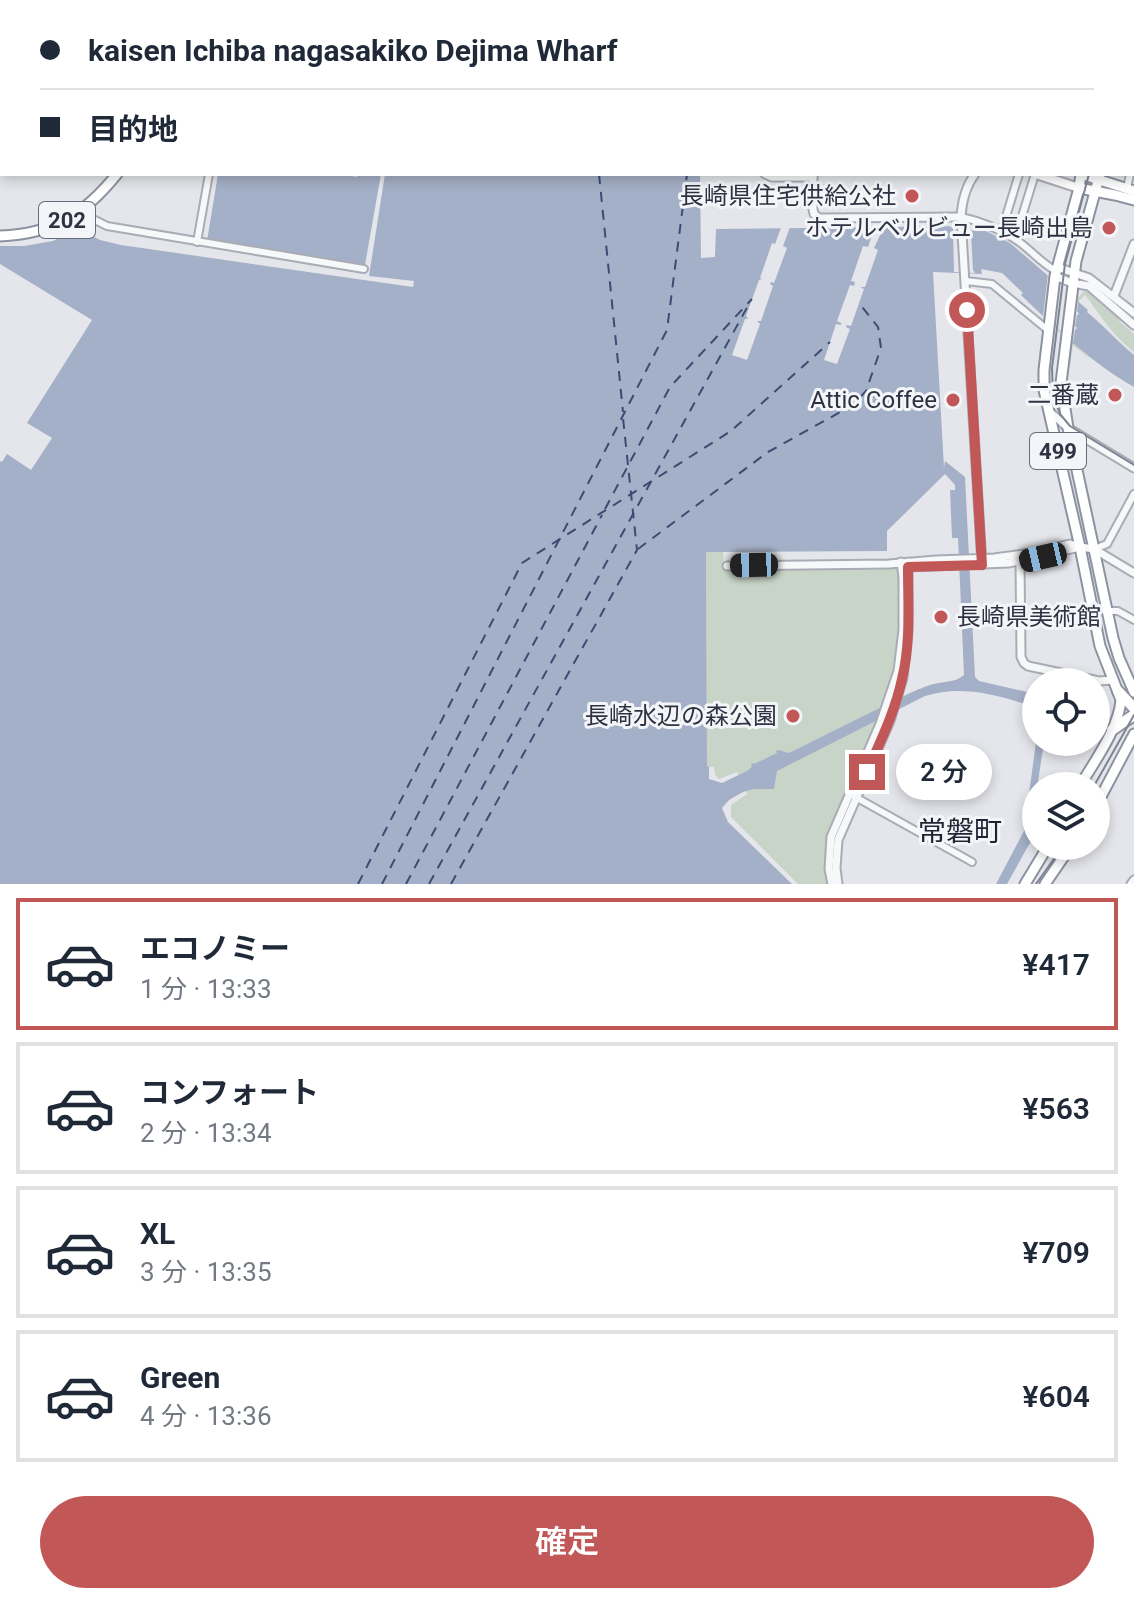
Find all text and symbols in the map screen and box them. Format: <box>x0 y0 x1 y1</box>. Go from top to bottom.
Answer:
text: kaisen Ichiba nagasakiko Dejima Wharf <box>88 33 617 68</box>
text: 目的地 <box>88 112 178 147</box>
place label: 長崎県住宅供給公社 <box>680 182 896 210</box>
marker: 長崎県住宅供給公社 <box>903 187 921 205</box>
road number: 202 <box>39 202 95 238</box>
place label: ホテルベルビュー長崎出島 <box>805 214 1093 242</box>
marker: ホテルベルビュー長崎出島 <box>1100 219 1118 237</box>
route start <box>949 292 985 328</box>
place label: 二番蔵 <box>1027 381 1099 409</box>
place label: Attic Coffee <box>810 386 937 414</box>
marker: 二番蔵 <box>1106 386 1124 404</box>
marker: Attic Coffee <box>944 391 962 409</box>
road number: 499 <box>1030 433 1086 469</box>
car <box>1017 540 1069 574</box>
car <box>730 553 778 577</box>
place label: 長崎県美術館 <box>957 603 1101 631</box>
marker: 長崎県美術館 <box>932 608 950 626</box>
map controls <box>1022 668 1110 860</box>
button: locate <box>1022 668 1110 756</box>
place label: 長崎水辺の森公園 <box>585 702 777 730</box>
marker: 長崎水辺の森公園 <box>784 707 802 725</box>
callout: 2 分 <box>895 744 991 800</box>
route end <box>849 754 885 790</box>
text: 2 分 <box>920 757 968 787</box>
button: layers <box>1022 772 1110 860</box>
district label: 常磐町 <box>918 815 1002 848</box>
icon: car <box>44 928 116 1000</box>
text: エコノミー <box>140 931 290 966</box>
text: ¥417 <box>1023 947 1090 982</box>
text: 1 分 · 13:33 <box>140 974 272 1004</box>
icon: car <box>44 1072 116 1144</box>
text: コンフォート <box>140 1075 319 1110</box>
text: ¥563 <box>1023 1091 1090 1126</box>
text: 2 分 · 13:34 <box>140 1118 272 1148</box>
icon: car <box>44 1216 116 1288</box>
text: XL <box>140 1216 175 1251</box>
text: ¥709 <box>1023 1235 1090 1270</box>
text: 3 分 · 13:35 <box>140 1257 272 1287</box>
icon: car <box>44 1360 116 1432</box>
text: Green <box>140 1360 220 1395</box>
text: ¥604 <box>1023 1379 1090 1414</box>
text: 4 分 · 13:36 <box>140 1401 272 1431</box>
button: 確定 <box>40 1496 1094 1588</box>

